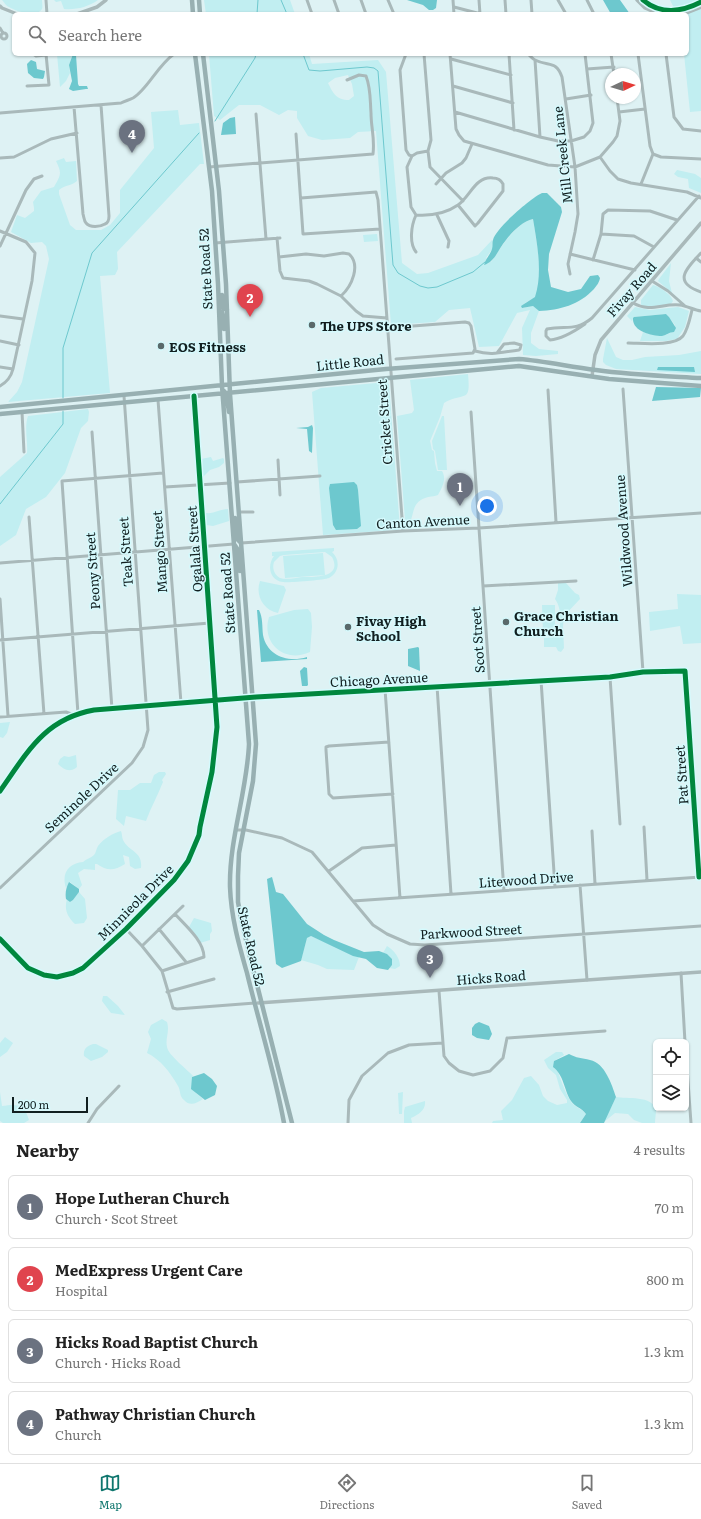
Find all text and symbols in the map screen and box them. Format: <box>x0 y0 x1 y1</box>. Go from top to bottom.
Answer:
search box <box>12 12 689 56</box>
icon: search <box>26 23 48 45</box>
text: Search here <box>58 23 142 46</box>
north arrow <box>605 68 641 104</box>
street label: Mill Creek Lane <box>547 105 577 205</box>
pin: 4 <box>119 120 145 153</box>
street label: State Road 52 <box>193 228 217 310</box>
street label: Fivay Road <box>602 257 660 321</box>
pin: 2 <box>237 284 263 317</box>
place label: The UPS Store <box>320 316 412 335</box>
marker: The UPS Store <box>307 320 317 330</box>
place label: EOS Fitness <box>169 337 246 356</box>
marker: EOS Fitness <box>156 341 166 351</box>
street label: Little Road <box>315 349 385 375</box>
street label: Cricket Street <box>371 378 396 465</box>
pin: 1 <box>447 473 473 506</box>
street label: Wildwood Avenue <box>610 474 636 588</box>
your location <box>477 496 497 516</box>
street label: Ogalala Street <box>181 504 206 593</box>
street label: Mango Street <box>147 509 171 594</box>
street label: Canton Avenue <box>376 509 470 533</box>
street label: Teak Street <box>113 516 137 588</box>
street label: Peony Street <box>80 531 104 610</box>
street label: State Road 52 <box>215 551 239 634</box>
street label: Scot Street <box>465 605 489 674</box>
place label: Grace Christian Church <box>514 606 618 640</box>
place label: Fivay High School <box>356 611 426 645</box>
marker: Grace Christian Church <box>501 617 511 627</box>
marker: Fivay High School <box>343 622 353 632</box>
street label: Chicago Avenue <box>329 667 429 691</box>
street label: Pat Street <box>669 744 693 805</box>
street label: Seminole Drive <box>40 757 122 836</box>
street label: Minnieola Drive <box>93 859 178 944</box>
street label: Litewood Drive <box>478 866 574 892</box>
street label: State Road 52 <box>234 904 270 988</box>
street label: Parkwood Street <box>419 919 523 943</box>
pin: 3 <box>417 945 443 978</box>
street label: Hicks Road <box>456 965 526 989</box>
map controls <box>653 1039 689 1111</box>
button: locate <box>653 1039 689 1075</box>
button: layers <box>653 1075 689 1111</box>
scale bar <box>12 1095 88 1114</box>
text: 200 m <box>18 1096 49 1112</box>
text: Nearby <box>16 1137 79 1162</box>
text: 4 results <box>634 1140 685 1159</box>
text: Hope Lutheran Church <box>55 1186 230 1209</box>
text: 1 <box>27 1198 33 1217</box>
text: 70 m <box>655 1198 684 1217</box>
text: Church · Scot Street <box>55 1209 178 1228</box>
text: MedExpress Urgent Care <box>55 1258 243 1281</box>
text: 2 <box>27 1270 33 1289</box>
text: 800 m <box>647 1270 684 1289</box>
text: Hospital <box>55 1281 108 1300</box>
text: Hicks Road Baptist Church <box>55 1330 258 1353</box>
text: 3 <box>26 1342 34 1361</box>
text: 1.3 km <box>644 1342 684 1361</box>
text: Church · Hicks Road <box>55 1353 181 1372</box>
text: Pathway Christian Church <box>55 1402 256 1425</box>
text: 4 <box>26 1414 34 1433</box>
text: 1.3 km <box>644 1414 684 1433</box>
text: Church <box>55 1425 102 1444</box>
tab: Map <box>99 1472 122 1512</box>
tab: Directions <box>319 1472 374 1512</box>
tab: Saved <box>572 1472 602 1512</box>

